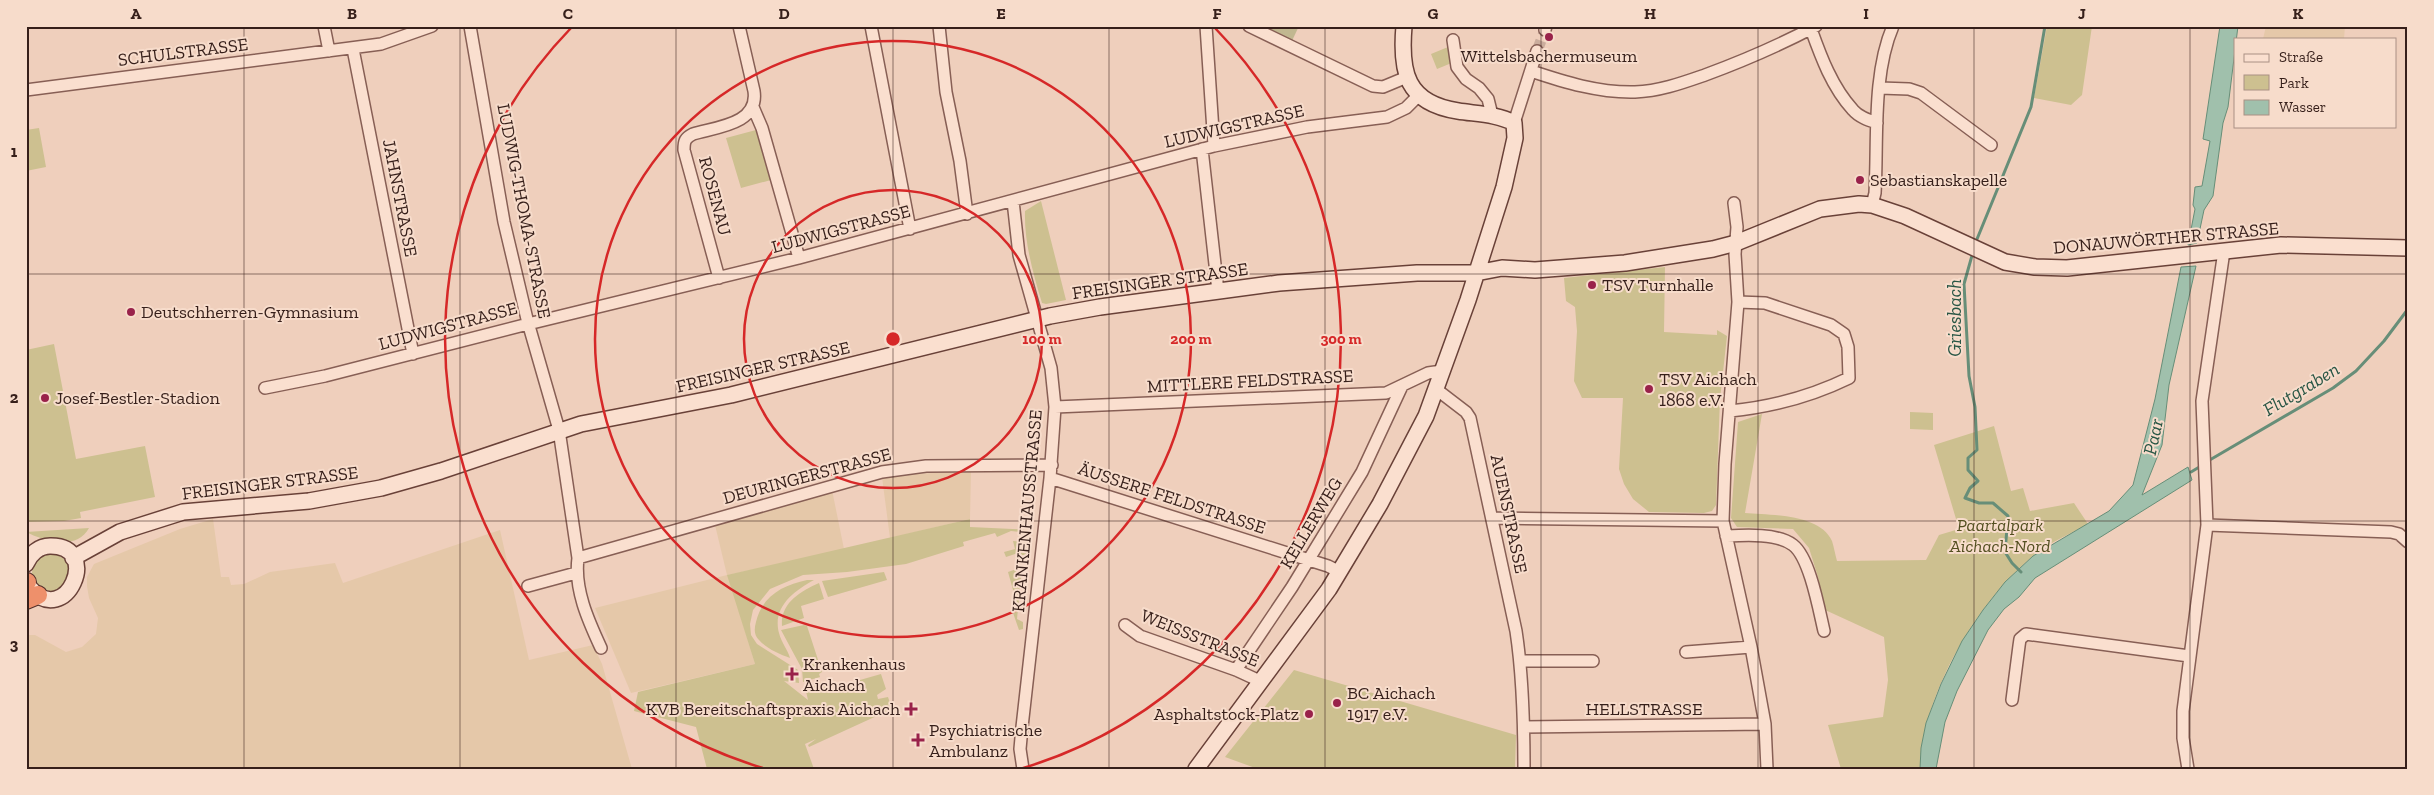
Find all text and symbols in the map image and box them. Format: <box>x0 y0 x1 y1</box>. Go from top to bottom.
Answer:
text: A <box>131 4 142 23</box>
text: B <box>347 4 357 23</box>
text: C <box>563 4 573 23</box>
text: D <box>778 4 790 23</box>
text: E <box>996 4 1006 23</box>
text: F <box>1212 4 1222 23</box>
text: G <box>1428 4 1439 23</box>
text: H <box>1644 4 1656 23</box>
text: I <box>1863 4 1869 23</box>
text: J <box>2078 4 2086 23</box>
text: K <box>2293 4 2304 23</box>
marker: Wittelsbachermuseum <box>1543 31 1555 43</box>
street label: SCHULSTRASSE <box>117 33 249 71</box>
legend <box>2234 38 2396 128</box>
place label: Wittelsbachermuseum <box>1461 45 1638 67</box>
text: Straße <box>2279 48 2323 66</box>
text: Park <box>2279 74 2309 92</box>
text: Wasser <box>2279 98 2326 116</box>
street label: LUDWIGSTRASSE <box>1162 99 1306 153</box>
street label: LUDWIG-THOMA-STRASSE <box>492 102 556 320</box>
street label: JAHNSTRASSE <box>378 137 422 259</box>
text: 1 <box>11 142 18 161</box>
street label: ROSENAU <box>694 154 736 238</box>
place label: Sebastianskapelle <box>1870 169 2007 191</box>
marker: Sebastianskapelle <box>1854 174 1866 186</box>
street label: LUDWIGSTRASSE <box>769 200 913 258</box>
street label: DONAUWÖRTHER STRASSE <box>2052 217 2280 259</box>
street label: FREISINGER STRASSE <box>1071 258 1249 304</box>
place label: TSV Turnhalle <box>1602 274 1714 296</box>
marker: TSV Turnhalle <box>1586 279 1598 291</box>
water label: Griesbach <box>1943 279 1966 357</box>
street label: LUDWIGSTRASSE <box>376 297 520 355</box>
place label: Deutschherren-Gymnasium <box>141 301 359 323</box>
marker: Deutschherren-Gymnasium <box>125 306 137 318</box>
centre of rings <box>884 330 902 348</box>
text: 100 m <box>1022 330 1062 348</box>
text: 200 m <box>1170 330 1212 348</box>
text: 300 m <box>1320 330 1362 348</box>
street label: FREISINGER STRASSE <box>674 336 852 398</box>
water label: Flutgraben <box>2259 357 2343 421</box>
street label: MITTLERE FELDSTRASSE <box>1146 365 1354 397</box>
place label: TSV Aichach 1868 e.V. <box>1659 368 1757 411</box>
marker: TSV Aichach 1868 e.V. <box>1643 383 1655 395</box>
place label: Josef-Bestler-Stadion <box>55 387 220 409</box>
text: 2 <box>10 388 19 407</box>
marker: Josef-Bestler-Stadion <box>39 392 51 404</box>
street label: KRANKENHAUSSTRASSE <box>1007 409 1047 613</box>
water label: Paar <box>2138 416 2168 457</box>
street label: DEURINGERSTRASSE <box>720 443 894 509</box>
street label: AUENSTRASSE <box>1486 453 1532 575</box>
street label: ÄUSSERE FELDSTRASSE <box>1076 457 1268 539</box>
street label: FREISINGER STRASSE <box>181 461 359 505</box>
street label: KELLERWEG <box>1275 473 1347 573</box>
park label: Paartalpark Aichach-Nord <box>1949 514 2050 557</box>
street label: WEISSSTRASSE <box>1138 604 1262 672</box>
text: 3 <box>10 635 19 654</box>
place label: Krankenhaus Aichach <box>803 653 906 696</box>
marker: Krankenhaus Aichach <box>785 667 799 681</box>
place label: BC Aichach 1917 e.V. <box>1347 682 1435 725</box>
marker: BC Aichach 1917 e.V. <box>1331 697 1343 709</box>
place label: KVB Bereitschaftspraxis Aichach <box>645 698 900 720</box>
street label: HELLSTRASSE <box>1585 698 1703 720</box>
marker: KVB Bereitschaftspraxis Aichach <box>904 702 918 716</box>
place label: Asphaltstock-Platz <box>1154 703 1299 725</box>
marker: Asphaltstock-Platz <box>1303 708 1315 720</box>
place label: Psychiatrische Ambulanz <box>929 719 1042 762</box>
marker: Psychiatrische Ambulanz <box>911 733 925 747</box>

